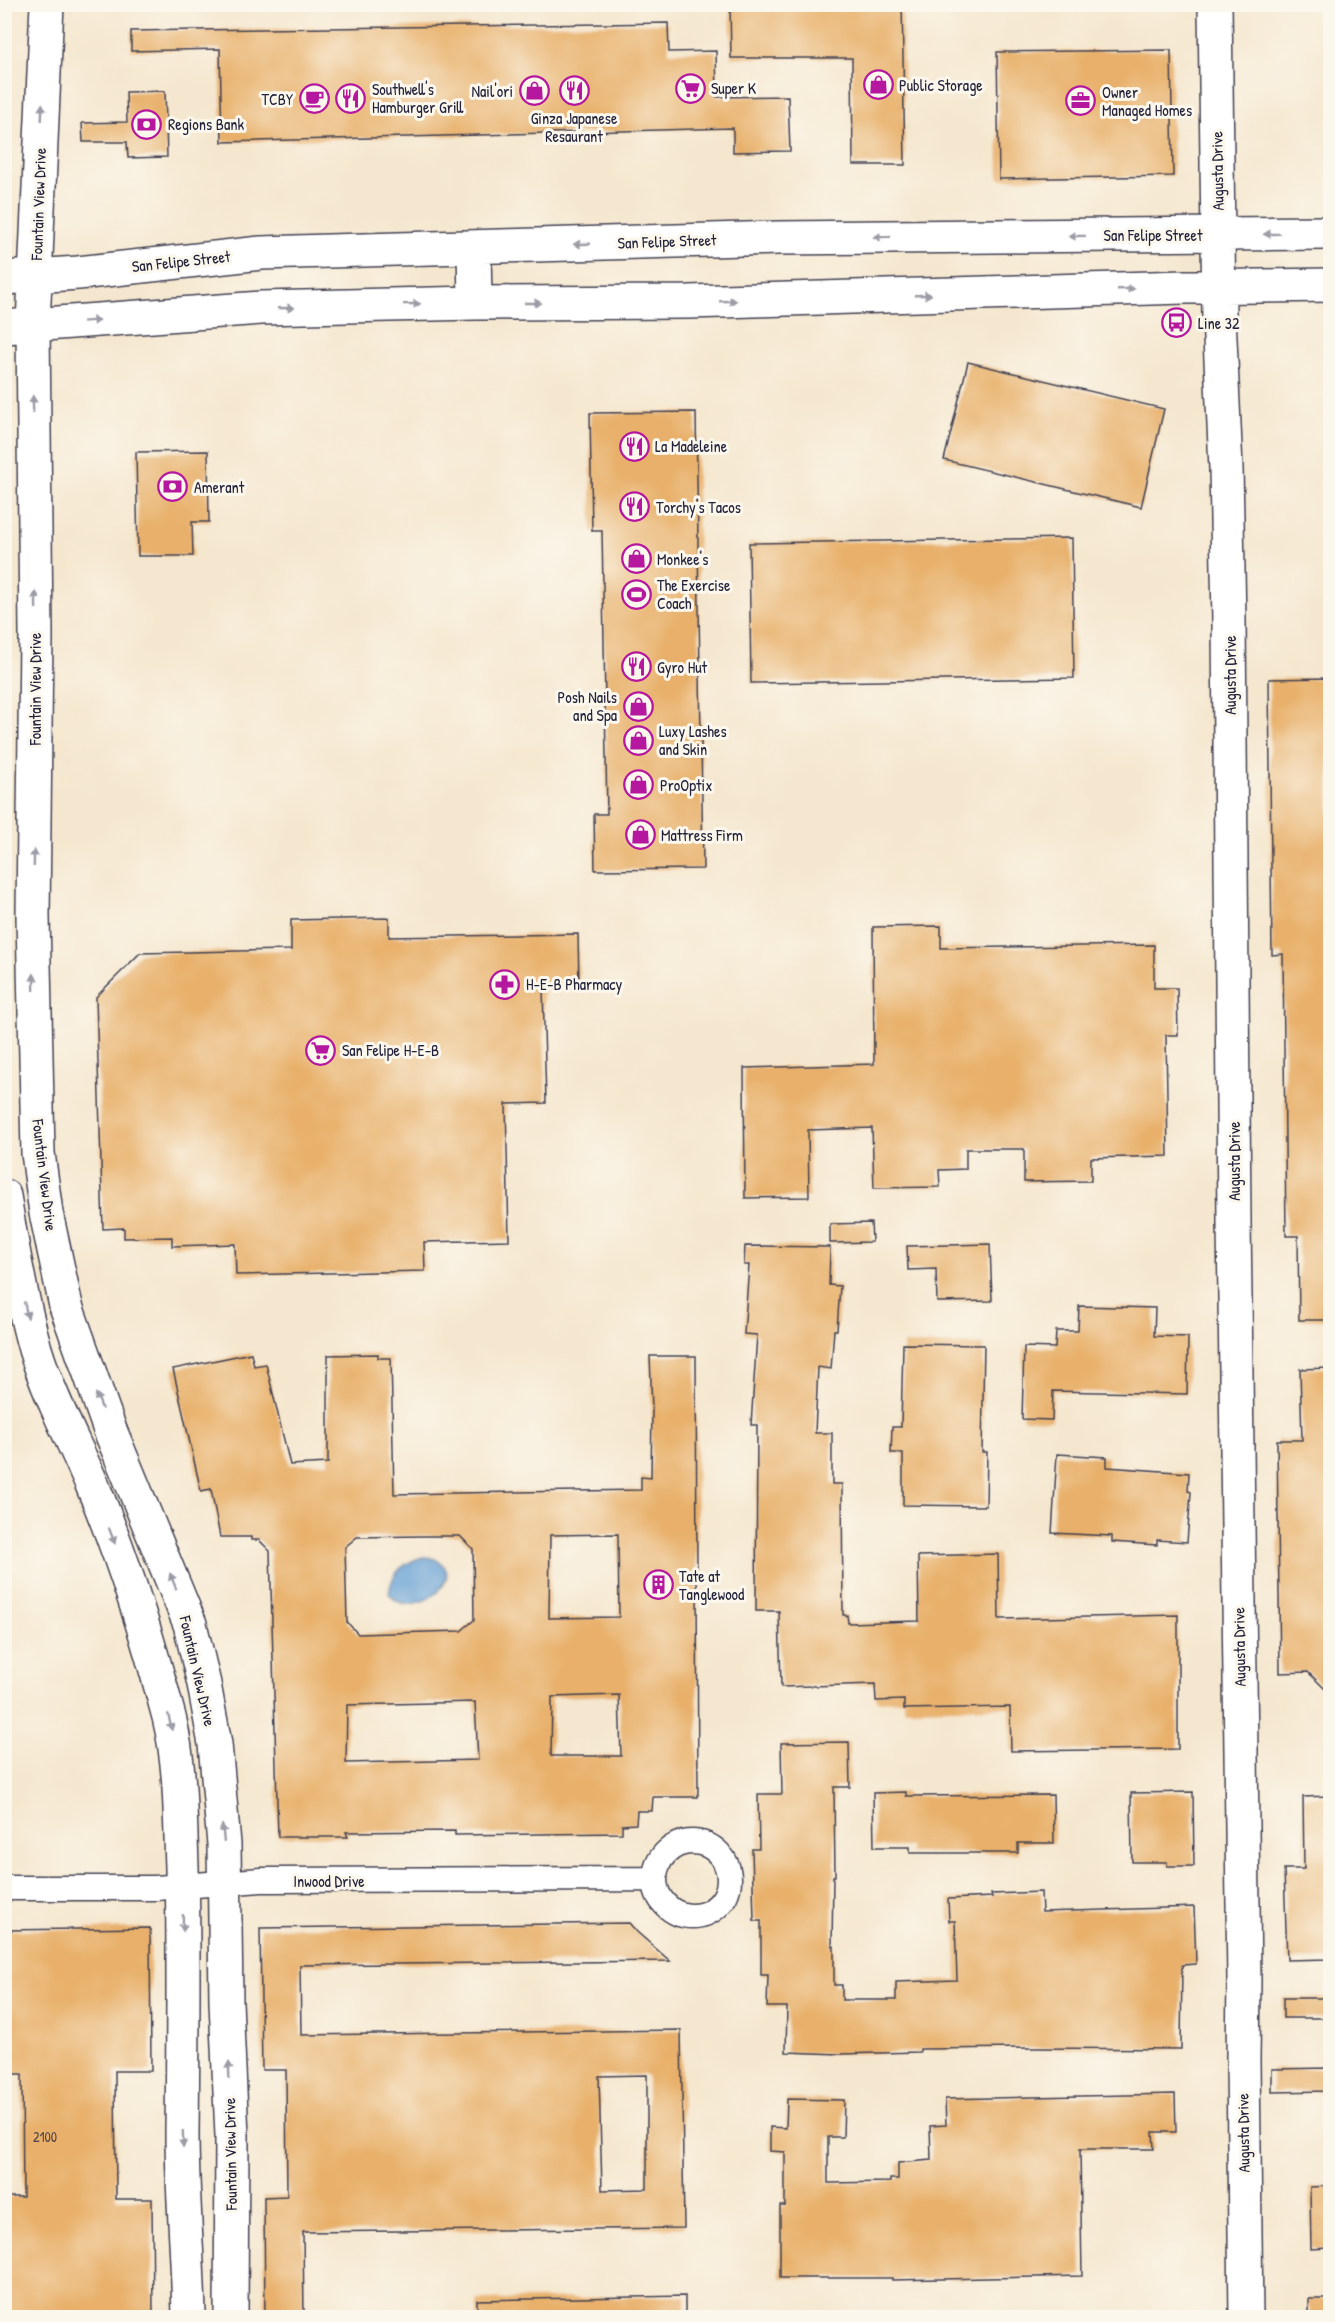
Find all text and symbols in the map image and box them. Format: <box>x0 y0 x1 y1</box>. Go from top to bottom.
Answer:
shop icon: Public Storage <box>862 69 894 101</box>
supermarket icon: Super K <box>674 72 706 104</box>
restaurant icon: Ginza Japanese Resaurant <box>558 74 590 106</box>
place label: Public Storage <box>899 74 983 96</box>
shop icon: Nail'ori <box>518 75 550 107</box>
place label: Super K <box>711 77 757 99</box>
place label: Southwell's Hamburger Grill <box>372 78 464 118</box>
place label: Nail'ori <box>472 80 513 102</box>
place label: Owner Managed Homes <box>1102 81 1192 121</box>
restaurant icon: Southwell's Hamburger Grill <box>335 82 367 114</box>
cafe icon: TCBY <box>298 83 330 115</box>
office icon: Owner Managed Homes <box>1065 85 1097 117</box>
place label: TCBY <box>262 88 293 110</box>
one-way arrow <box>37 103 46 122</box>
place label: Ginza Japanese Resaurant <box>531 107 618 147</box>
bank icon: Regions Bank <box>131 108 163 140</box>
place label: Regions Bank <box>168 113 244 135</box>
street label: Augusta Drive <box>1205 130 1229 211</box>
street label: Fountain View Drive <box>25 147 51 262</box>
street label: San Felipe Street <box>1104 224 1203 246</box>
street label: San Felipe Street <box>617 228 717 254</box>
one-way arrow <box>1263 229 1282 239</box>
one-way arrow <box>1068 231 1087 240</box>
one-way arrow <box>873 232 892 242</box>
one-way arrow <box>573 239 592 248</box>
street label: San Felipe Street <box>131 245 232 277</box>
one-way arrow <box>1116 284 1135 294</box>
one-way arrow <box>914 290 933 300</box>
one-way arrow <box>719 296 738 305</box>
one-way arrow <box>524 298 543 308</box>
one-way arrow <box>403 300 422 309</box>
one-way arrow <box>276 303 295 312</box>
bus stop icon: Line 32 <box>1161 307 1193 339</box>
place label: Line 32 <box>1198 312 1240 334</box>
one-way arrow <box>82 316 101 325</box>
one-way arrow <box>29 395 38 414</box>
restaurant icon: La Madeleine <box>618 430 650 462</box>
place label: La Madeleine <box>655 435 728 457</box>
bank icon: Amerant <box>157 471 189 503</box>
place label: Amerant <box>194 476 245 498</box>
restaurant icon: Torchy's Tacos <box>619 491 651 523</box>
place label: Torchy's Tacos <box>656 496 741 518</box>
shop icon: Monkee's <box>620 543 652 575</box>
place label: Monkee's <box>657 548 708 570</box>
place label: The Exercise Coach <box>657 574 731 614</box>
sports icon: The Exercise Coach <box>620 578 652 610</box>
one-way arrow <box>31 590 40 609</box>
street label: Fountain View Drive <box>24 632 46 746</box>
street label: Augusta Drive <box>1219 635 1241 715</box>
restaurant icon: Gyro Hut <box>620 651 652 683</box>
place label: Gyro Hut <box>657 656 708 678</box>
place label: Posh Nails and Spa <box>558 686 617 726</box>
shop icon: Posh Nails and Spa <box>622 690 654 722</box>
place label: Luxy Lashes and Skin <box>659 720 727 760</box>
shop icon: Luxy Lashes and Skin <box>622 724 654 756</box>
shop icon: ProOptix <box>623 769 655 801</box>
place label: ProOptix <box>660 774 712 796</box>
shop icon: Mattress Firm <box>624 819 656 851</box>
place label: Mattress Firm <box>661 824 743 846</box>
one-way arrow <box>29 848 39 867</box>
pharmacy icon: H-E-B Pharmacy <box>489 968 521 1000</box>
one-way arrow <box>29 973 39 992</box>
place label: H-E-B Pharmacy <box>526 973 622 995</box>
supermarket icon: San Felipe H-E-B <box>305 1034 337 1066</box>
place label: San Felipe H-E-B <box>342 1039 439 1061</box>
street label: Fountain View Drive <box>27 1117 63 1233</box>
street label: Augusta Drive <box>1223 1121 1245 1201</box>
one-way arrow <box>22 1301 32 1319</box>
one-way arrow <box>94 1392 103 1410</box>
one-way arrow <box>108 1527 117 1545</box>
place label: Tate at Tanglewood <box>679 1565 744 1605</box>
building icon: Tate at Tanglewood <box>642 1569 674 1601</box>
one-way arrow <box>168 1572 178 1590</box>
street label: Augusta Drive <box>1227 1606 1251 1687</box>
street label: Fountain View Drive <box>174 1613 222 1729</box>
one-way arrow <box>165 1713 175 1731</box>
one-way arrow <box>218 1824 228 1843</box>
street label: Inwood Drive <box>293 1870 365 1892</box>
one-way arrow <box>178 1913 188 1932</box>
one-way arrow <box>225 2061 234 2080</box>
street label: Augusta Drive <box>1231 2092 1255 2173</box>
street label: Fountain View Drive <box>218 2097 242 2211</box>
house number: 2100 <box>33 2127 57 2146</box>
one-way arrow <box>178 2129 188 2148</box>

